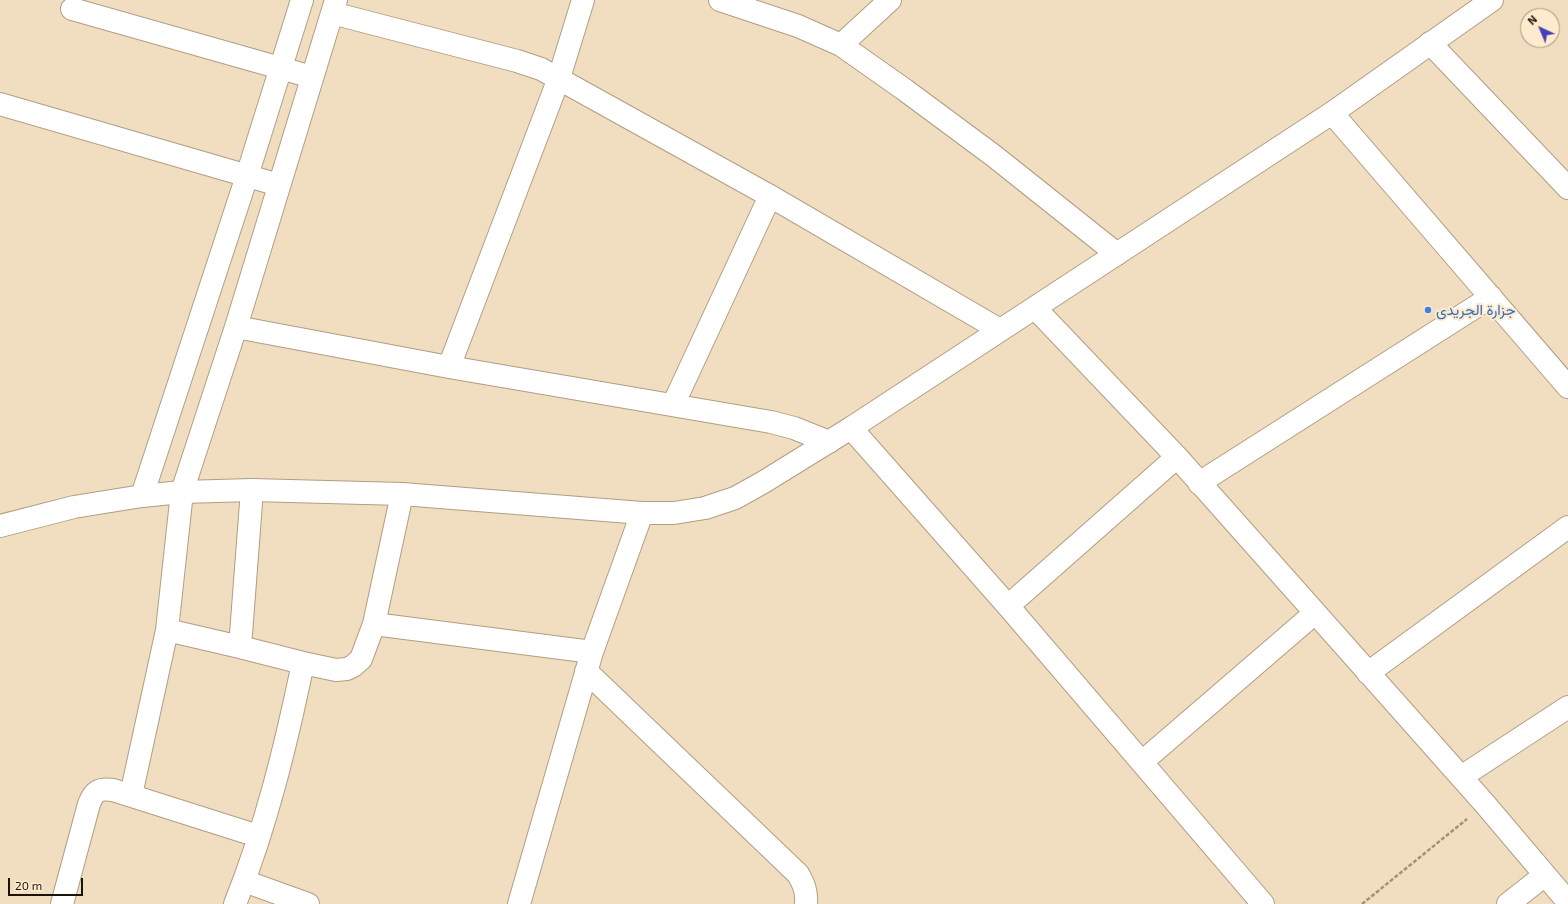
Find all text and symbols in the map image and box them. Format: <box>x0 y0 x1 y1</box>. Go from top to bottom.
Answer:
north arrow <box>1520 8 1560 48</box>
text: N <box>1525 12 1539 27</box>
place label: جزارة الجريدى <box>1436 301 1516 319</box>
marker: جزارة الجريدى <box>1423 305 1433 315</box>
scale bar <box>10 870 85 896</box>
text: 20 m <box>15 878 42 892</box>

